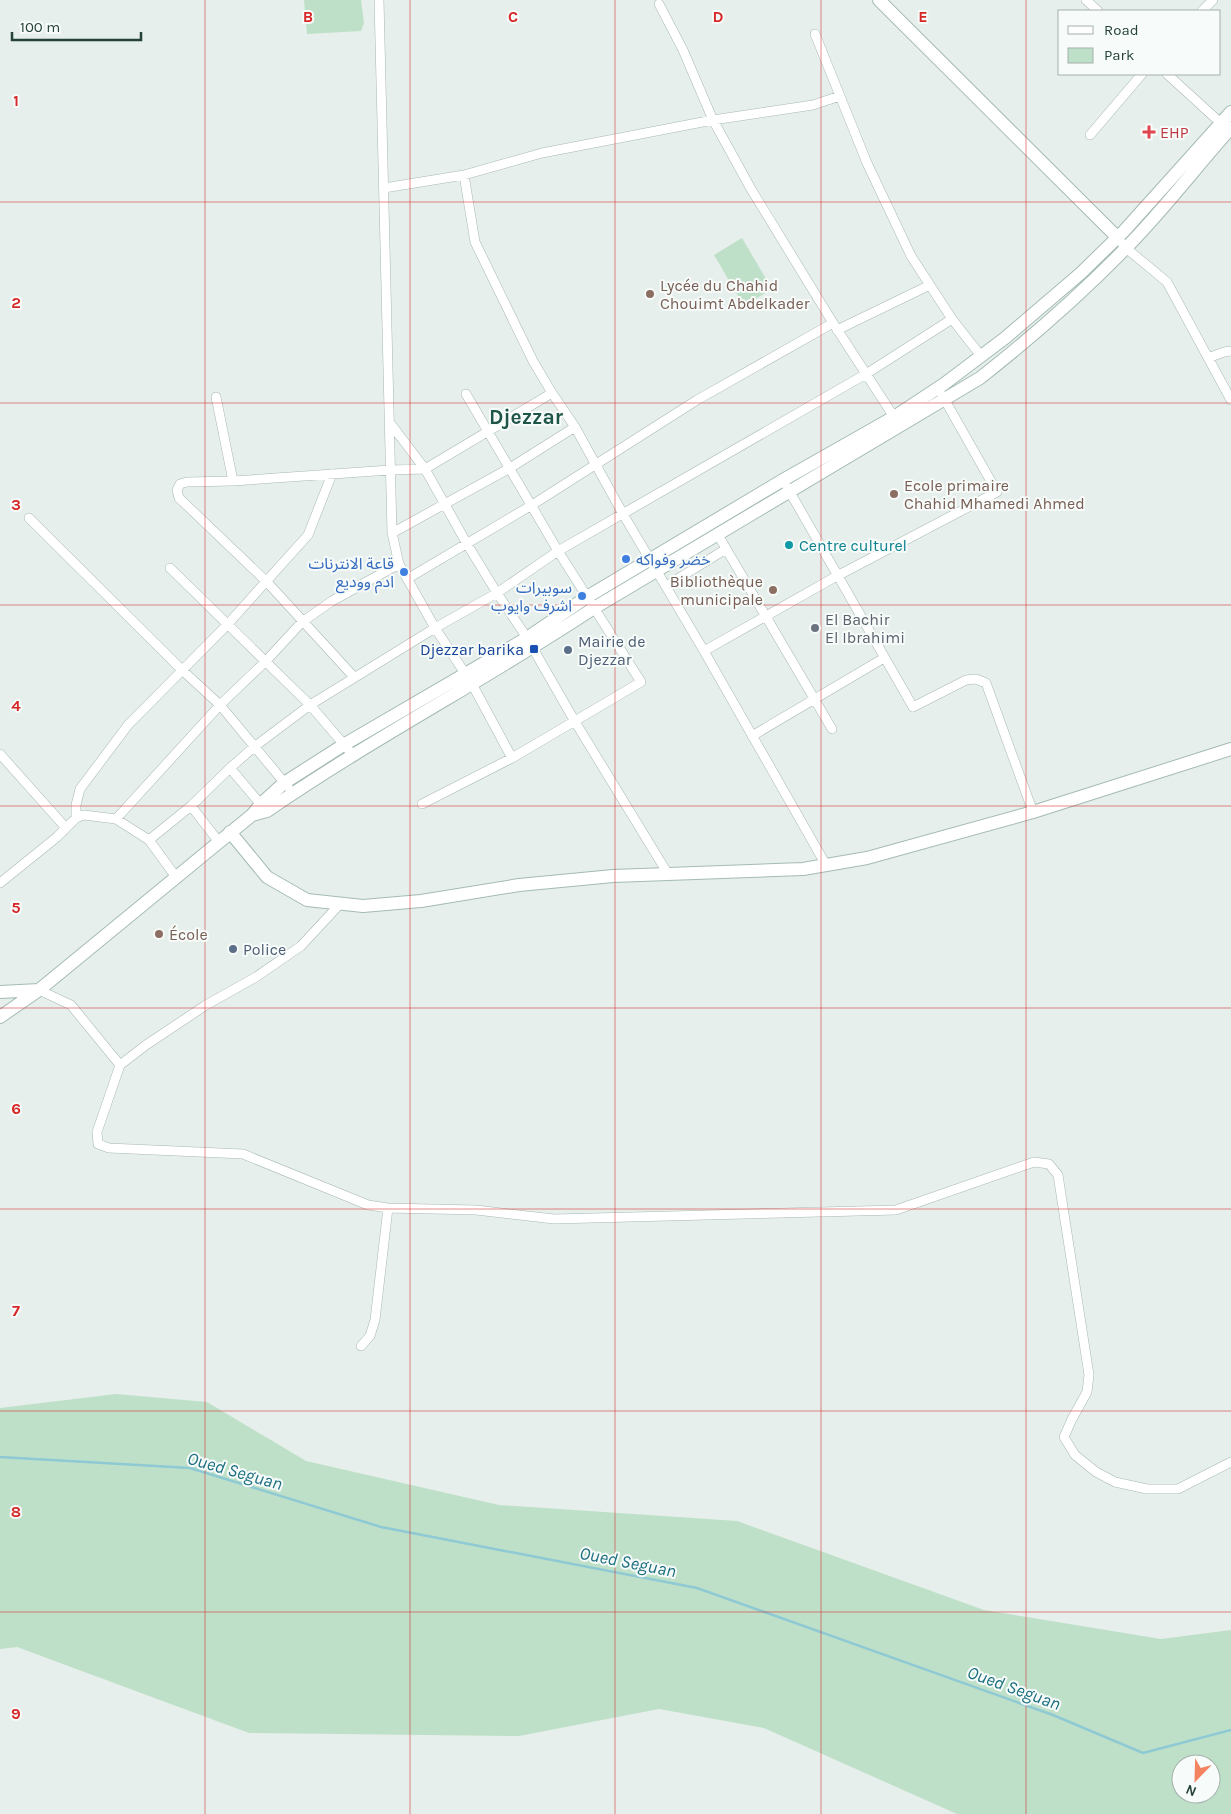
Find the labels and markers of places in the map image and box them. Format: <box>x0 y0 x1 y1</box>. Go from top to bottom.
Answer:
place label: EHP <box>1160 123 1189 142</box>
marker: EHP <box>1142 125 1156 139</box>
place label: Lycée du Chahid Chouimt Abdelkader <box>660 276 810 313</box>
marker: Lycée du Chahid Chouimt Abdelkader <box>644 288 656 300</box>
place label: Ecole primaire Chahid Mhamedi Ahmed <box>904 476 1085 513</box>
marker: Ecole primaire Chahid Mhamedi Ahmed <box>888 488 900 500</box>
place label: Centre culturel <box>799 536 907 555</box>
marker: Centre culturel <box>783 539 795 551</box>
place label: خضر وفواكه <box>636 550 711 569</box>
marker: خضر وفواكه <box>620 553 632 565</box>
place label: قاعة الانترنات ادم ووديع <box>308 554 394 594</box>
marker: قاعة الانترنات ادم ووديع <box>398 566 410 578</box>
place label: Bibliothèque municipale <box>670 572 763 609</box>
place label: سوبيرات اشرف وايوب <box>491 578 572 615</box>
marker: Bibliothèque municipale <box>767 584 779 596</box>
marker: سوبيرات اشرف وايوب <box>576 590 588 602</box>
place label: El Bachir El Ibrahimi <box>825 610 905 647</box>
marker: El Bachir El Ibrahimi <box>809 622 821 634</box>
place label: Mairie de Djezzar <box>578 632 645 669</box>
place label: Djezzar barika <box>420 640 524 659</box>
marker: Djezzar barika <box>528 643 540 655</box>
marker: Mairie de Djezzar <box>562 644 574 656</box>
place label: École <box>169 925 208 944</box>
marker: École <box>153 928 165 940</box>
place label: Police <box>243 940 286 959</box>
marker: Police <box>227 943 239 955</box>

